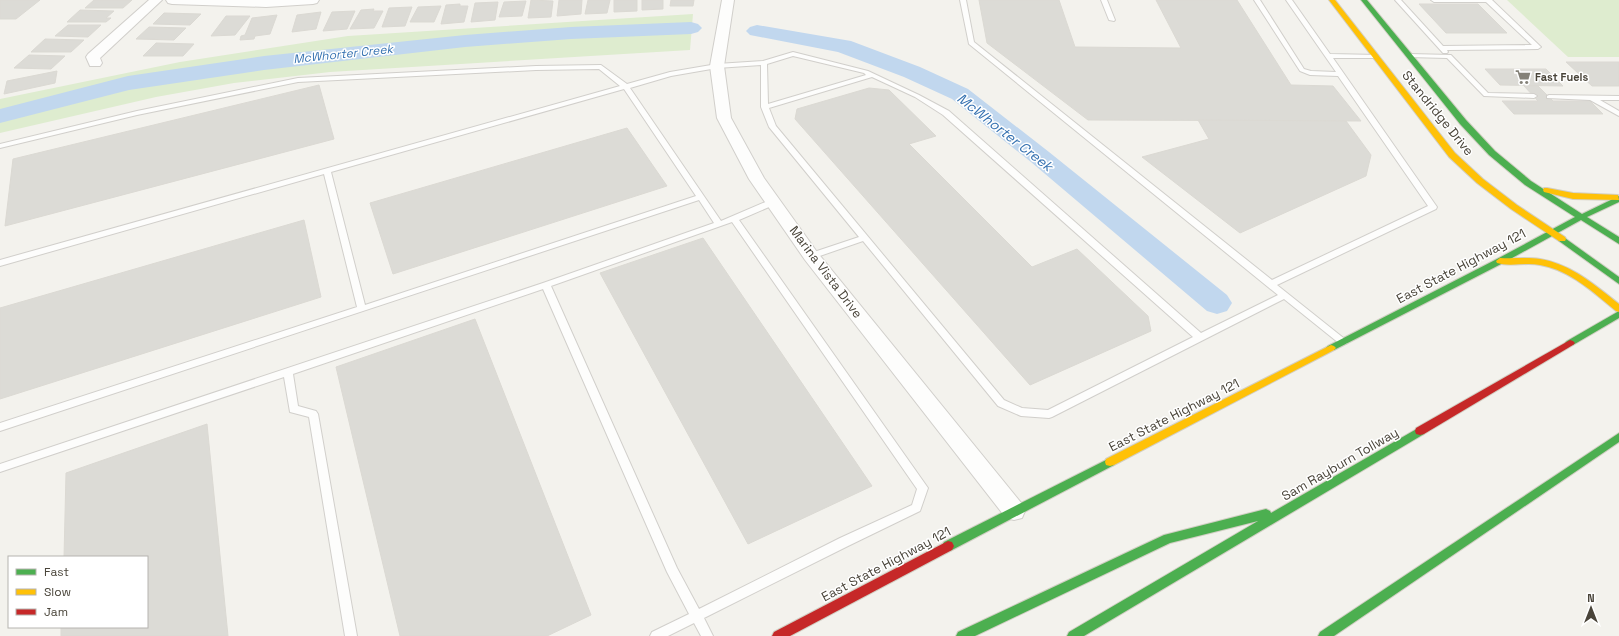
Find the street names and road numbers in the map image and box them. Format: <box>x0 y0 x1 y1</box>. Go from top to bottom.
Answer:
street label: Standridge Drive <box>1398 67 1478 159</box>
street label: Marina Vista Drive <box>786 222 866 322</box>
street label: East State Highway 121 <box>1393 225 1529 307</box>
street label: East State Highway 121 <box>1106 375 1242 455</box>
street label: Sam Rayburn Tollway <box>1279 424 1401 504</box>
street label: East State Highway 121 <box>818 523 954 605</box>

